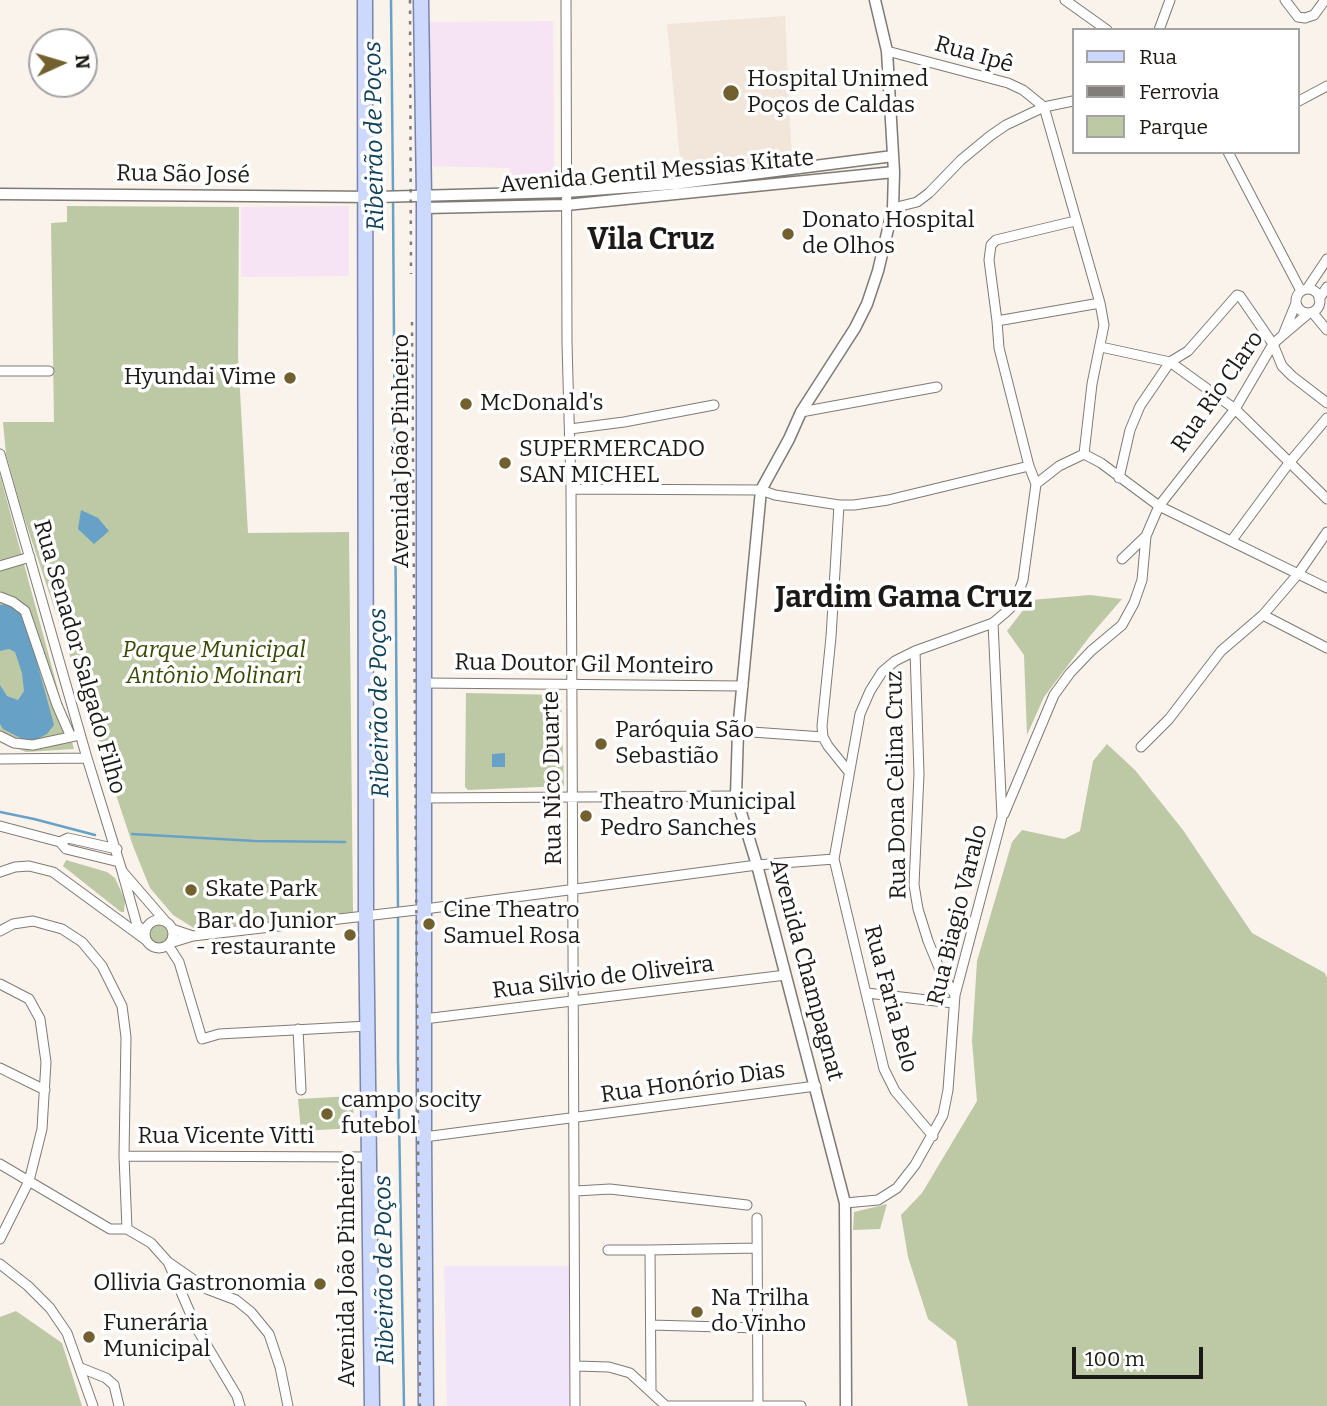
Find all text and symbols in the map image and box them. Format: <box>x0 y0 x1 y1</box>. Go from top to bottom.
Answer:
north arrow <box>28 28 98 98</box>
legend <box>1072 28 1299 154</box>
street label: Rua Ipê <box>931 31 1017 79</box>
water label: Ribeirão de Poços <box>359 41 391 231</box>
text: Rua <box>1139 44 1177 70</box>
text: N <box>70 54 94 70</box>
place label: Hospital Unimed Poços de Caldas <box>747 66 928 120</box>
text: Ferrovia <box>1139 79 1219 105</box>
marker: Hospital Unimed Poços de Caldas <box>721 83 741 103</box>
text: Parque <box>1139 114 1208 140</box>
street label: Avenida Gentil Messias Kitate <box>499 145 815 199</box>
street label: Rua São José <box>116 160 250 190</box>
place label: Donato Hospital de Olhos <box>802 207 975 261</box>
district label: Vila Cruz <box>587 223 715 259</box>
marker: Donato Hospital de Olhos <box>780 226 796 242</box>
street label: Rua Rio Claro <box>1166 326 1270 458</box>
street label: Avenida João Pinheiro <box>388 334 416 568</box>
place label: Hyundai Vime <box>124 364 276 392</box>
marker: Hyundai Vime <box>282 370 298 386</box>
place label: McDonald's <box>480 390 604 418</box>
marker: McDonald's <box>458 396 474 412</box>
place label: SUPERMERCADO SAN MICHEL <box>519 436 705 490</box>
marker: SUPERMERCADO SAN MICHEL <box>497 455 513 471</box>
street label: Rua Senador Salgado Filho <box>27 517 131 797</box>
district label: Jardim Gama Cruz <box>775 581 1033 617</box>
water label: Ribeirão de Poços <box>364 608 396 798</box>
park label: Parque Municipal Antônio Molinari <box>122 637 306 691</box>
street label: Rua Doutor Gil Monteiro <box>454 649 714 681</box>
street label: Rua Dona Celina Cruz <box>881 670 913 900</box>
street label: Rua Nico Duarte <box>538 691 568 865</box>
place label: Paróquia São Sebastião <box>615 717 754 771</box>
marker: Paróquia São Sebastião <box>593 736 609 752</box>
place label: Theatro Municipal Pedro Sanches <box>600 789 796 843</box>
marker: Theatro Municipal Pedro Sanches <box>578 808 594 824</box>
street label: Rua Biagio Varalo <box>922 822 994 1008</box>
street label: Avenida Champagnat <box>763 856 849 1084</box>
place label: Skate Park <box>205 876 317 904</box>
marker: Skate Park <box>183 882 199 898</box>
place label: Cine Theatro Samuel Rosa <box>443 897 580 951</box>
place label: Bar do Junior - restaurante <box>196 908 336 962</box>
marker: Cine Theatro Samuel Rosa <box>421 916 437 932</box>
street label: Rua Faria Belo <box>857 922 923 1076</box>
marker: Bar do Junior - restaurante <box>342 927 358 943</box>
street label: Rua Silvio de Oliveira <box>491 951 715 1005</box>
street label: Rua Honório Dias <box>599 1056 787 1110</box>
place label: campo socity futebol <box>341 1087 481 1141</box>
marker: campo socity futebol <box>319 1106 335 1122</box>
street label: Rua Vicente Vitti <box>138 1123 314 1151</box>
street label: Avenida João Pinheiro <box>334 1153 362 1387</box>
water label: Ribeirão de Poços <box>369 1175 401 1365</box>
place label: Ollivia Gastronomia <box>93 1270 306 1298</box>
marker: Ollivia Gastronomia <box>312 1276 328 1292</box>
place label: Na Trilha do Vinho <box>711 1285 809 1339</box>
marker: Na Trilha do Vinho <box>689 1304 705 1320</box>
place label: Funerária Municipal <box>103 1310 210 1364</box>
marker: Funerária Municipal <box>81 1329 97 1345</box>
scale bar <box>1075 1332 1206 1376</box>
text: 100 m <box>1085 1346 1145 1372</box>

